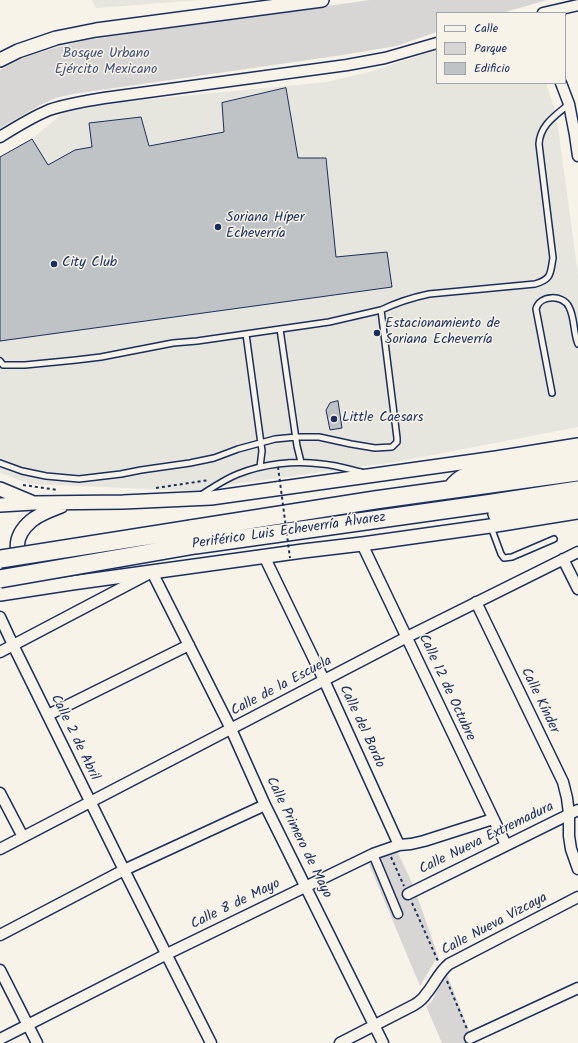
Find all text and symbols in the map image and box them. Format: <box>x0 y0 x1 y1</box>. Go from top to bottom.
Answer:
legend <box>436 12 566 84</box>
text: Calle <box>474 19 498 38</box>
text: Parque <box>474 39 507 58</box>
park label: Bosque Urbano Ejército Mexicano <box>55 47 157 80</box>
text: Edificio <box>474 59 510 78</box>
place label: Soriana Híper Echeverría <box>226 211 304 244</box>
marker: Soriana Híper Echeverría <box>213 222 223 232</box>
place label: City Club <box>62 256 117 272</box>
marker: City Club <box>49 259 59 269</box>
place label: Estacionamiento de Soriana Echeverría <box>385 317 500 350</box>
marker: Estacionamiento de Soriana Echeverría <box>372 328 382 338</box>
place label: Little Caesars <box>342 411 424 427</box>
marker: Little Caesars <box>329 414 339 424</box>
street label: Periférico Luis Echeverría Álvarez <box>191 510 387 554</box>
street label: Calle 12 de Octubre <box>414 632 478 744</box>
street label: Calle de la Escuela <box>229 653 335 721</box>
street label: Calle Kínder <box>516 666 562 736</box>
street label: Calle del Bordo <box>335 683 387 771</box>
street label: Calle 2 de Abril <box>46 692 102 784</box>
street label: Calle Primero de Mayo <box>261 775 335 901</box>
street label: Calle Nueva Extremadura <box>417 799 557 879</box>
street label: Calle 8 de Mayo <box>189 876 283 934</box>
street label: Calle Nueva Vizcaya <box>439 890 551 960</box>

